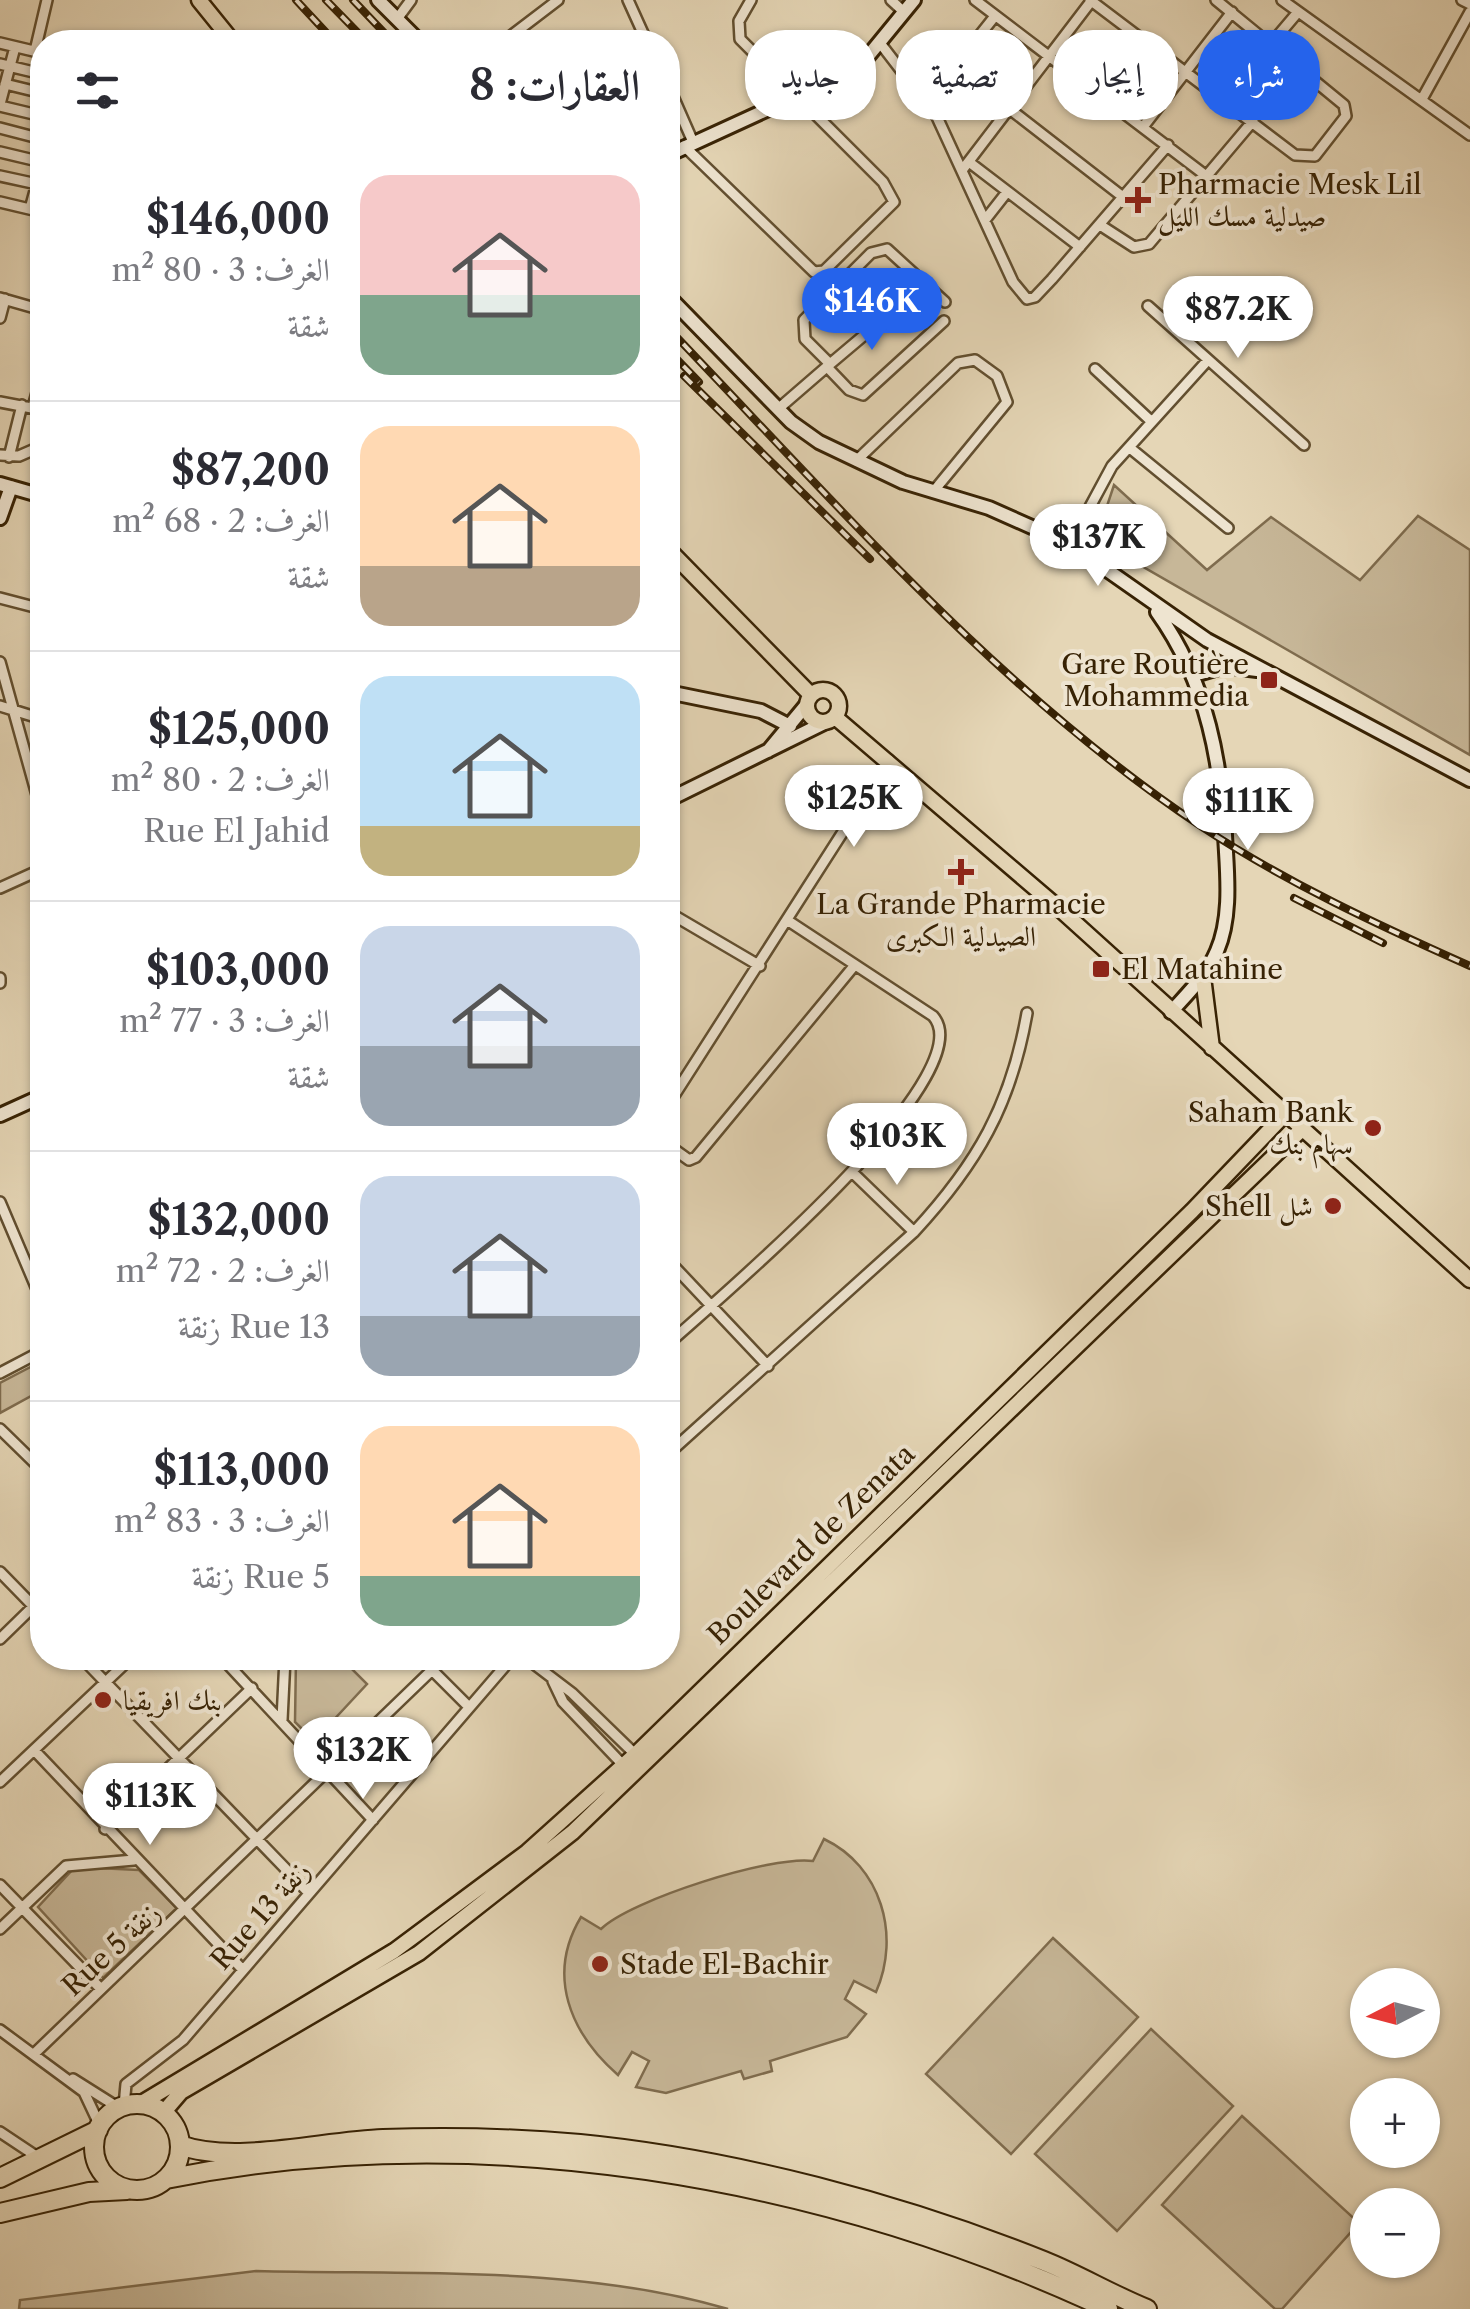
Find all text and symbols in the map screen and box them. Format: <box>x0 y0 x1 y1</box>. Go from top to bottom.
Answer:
chip: جديد <box>745 30 876 120</box>
chip: تصفية <box>896 30 1033 120</box>
chip: إيجار <box>1053 30 1178 120</box>
chip: شراء <box>1198 30 1320 120</box>
text: العقارات: 8 <box>469 59 640 111</box>
icon: filters <box>70 63 125 118</box>
place label: Pharmacie Mesk Lil صيدلية مسك الليل <box>1158 167 1422 236</box>
marker: Pharmacie Mesk Lil صيدلية مسك الليل <box>1127 189 1149 211</box>
text: $146,000 <box>146 193 330 245</box>
icon: home <box>440 215 560 335</box>
text: الغرف: 3 · 80 m² <box>111 250 330 289</box>
pin: $146K <box>802 268 942 353</box>
pin: $87.2K <box>1157 276 1319 361</box>
text: $146K <box>824 281 920 320</box>
text: $87.2K <box>1185 289 1291 328</box>
text: شقة <box>288 306 330 345</box>
text: $87,200 <box>171 444 330 496</box>
icon: home <box>440 466 560 586</box>
text: الغرف: 2 · 68 m² <box>112 501 330 540</box>
pin: $137K <box>1028 504 1168 589</box>
text: $137K <box>1052 517 1144 556</box>
text: شقة <box>288 557 330 596</box>
place label: Gare Routière Mohammedia <box>1061 647 1249 713</box>
marker: Gare Routière Mohammedia <box>1258 669 1280 691</box>
text: $125,000 <box>148 703 330 755</box>
icon: home <box>440 716 560 836</box>
text: الغرف: 2 · 80 m² <box>111 760 330 799</box>
pin: $125K <box>784 765 924 850</box>
pin: $111K <box>1178 768 1318 853</box>
text: $125K <box>807 778 901 817</box>
text: $111K <box>1205 781 1291 820</box>
text: Rue El Jahid <box>143 811 330 850</box>
marker: La Grande Pharmacie الصيدلية الكبرى <box>950 861 972 883</box>
place label: La Grande Pharmacie الصيدلية الكبرى <box>816 887 1106 954</box>
text: $103,000 <box>146 944 330 996</box>
place label: El Matahine <box>1121 952 1283 986</box>
marker: El Matahine <box>1090 958 1112 980</box>
icon: home <box>440 966 560 1086</box>
text: الغرف: 3 · 77 m² <box>119 1001 330 1040</box>
text: شقة <box>288 1057 330 1096</box>
place label: Saham Bank سهام بنك <box>1188 1095 1355 1169</box>
pin: $103K <box>827 1103 967 1188</box>
text: $103K <box>849 1116 945 1155</box>
marker: Saham Bank سهام بنك <box>1362 1117 1384 1139</box>
place label: Shell شل <box>1205 1189 1313 1226</box>
text: $132,000 <box>148 1194 330 1246</box>
marker: Shell شل <box>1322 1195 1344 1217</box>
icon: home <box>440 1216 560 1336</box>
text: الغرف: 2 · 72 m² <box>116 1251 330 1290</box>
text: Rue 13 زنقة <box>178 1307 330 1346</box>
street label: Boulevard de Zenata <box>701 1436 922 1651</box>
text: $113,000 <box>154 1444 330 1496</box>
icon: home <box>440 1466 560 1586</box>
text: الغرف: 3 · 83 m² <box>114 1501 330 1540</box>
text: Rue 5 زنقة <box>191 1557 330 1596</box>
place label: بنك افريقيا <box>123 1683 222 1718</box>
marker: بنك افريقيا <box>92 1689 114 1711</box>
pin: $132K <box>293 1717 433 1802</box>
text: $132K <box>316 1730 410 1769</box>
pin: $113K <box>80 1763 220 1848</box>
text: $113K <box>105 1776 195 1815</box>
street label: Rue 13 زنقة <box>203 1854 317 1976</box>
street label: Rue 5 زنقة <box>55 1895 167 2003</box>
place label: Stade El-Bachir <box>620 1947 829 1981</box>
marker: Stade El-Bachir <box>589 1953 611 1975</box>
north arrow <box>1350 1968 1440 2058</box>
map controls <box>1350 1968 1440 2278</box>
button: + <box>1350 2078 1440 2168</box>
button: − <box>1350 2188 1440 2278</box>

